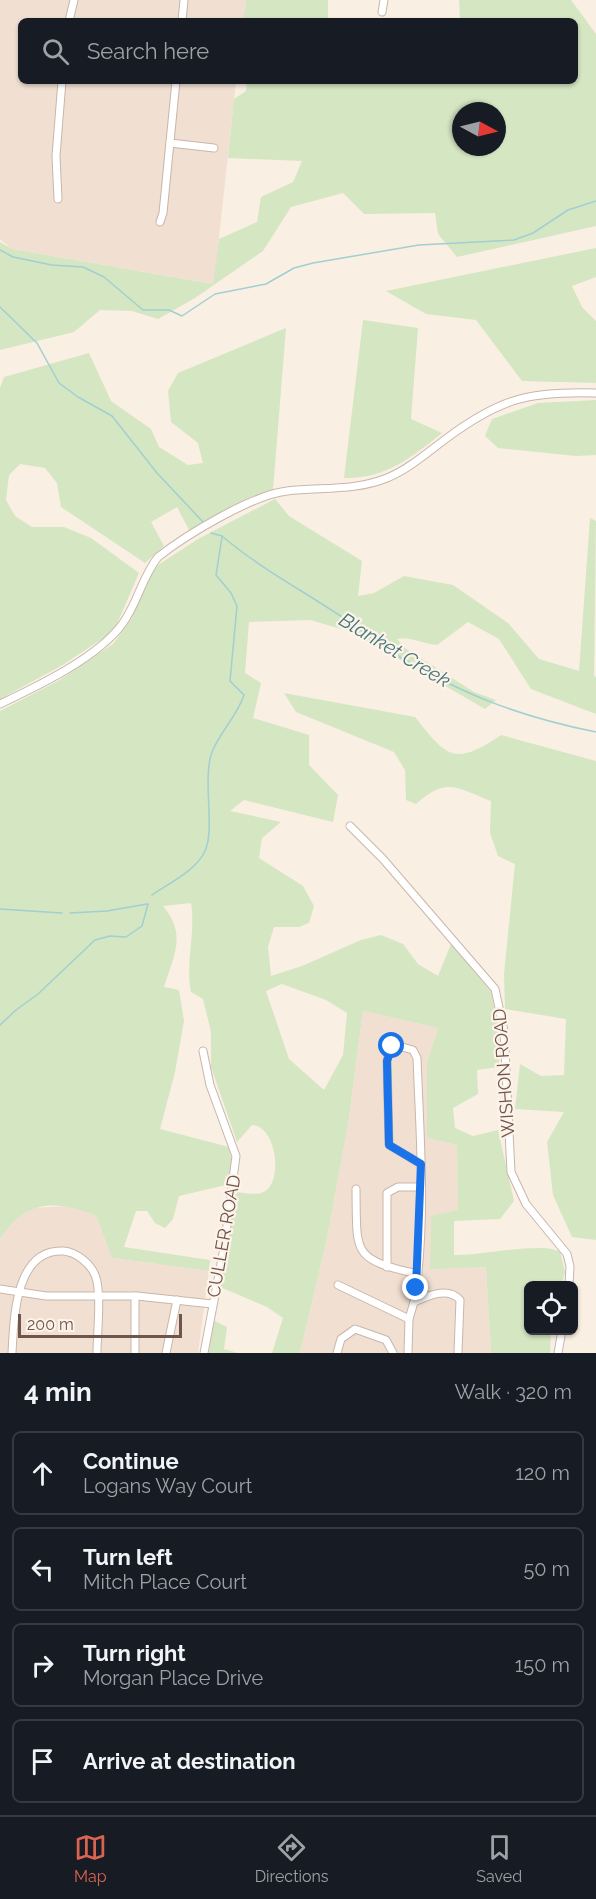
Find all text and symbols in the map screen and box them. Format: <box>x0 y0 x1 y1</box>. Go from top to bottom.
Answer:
search box <box>18 18 578 84</box>
icon: search <box>39 35 72 68</box>
text: Search here <box>87 38 209 64</box>
north arrow <box>452 102 506 156</box>
water label: Blanket Creek <box>335 607 455 693</box>
street label: WISHON ROAD <box>489 1008 518 1138</box>
route start <box>378 1032 404 1058</box>
street label: CULLER ROAD <box>202 1173 245 1299</box>
route end <box>402 1274 428 1300</box>
map controls <box>524 1281 578 1335</box>
button: locate <box>524 1281 578 1335</box>
scale bar <box>18 1311 182 1338</box>
text: 200 m <box>27 1315 74 1334</box>
text: 4 min <box>24 1377 92 1407</box>
text: Walk · 320 m <box>454 1380 572 1404</box>
text: Continue <box>83 1448 179 1474</box>
icon: ahead <box>26 1457 59 1490</box>
text: 120 m <box>515 1461 570 1485</box>
text: Logans Way Court <box>83 1474 252 1498</box>
text: Turn left <box>83 1544 173 1570</box>
icon: left <box>26 1553 59 1586</box>
text: 50 m <box>523 1557 570 1581</box>
text: Mitch Place Court <box>83 1570 247 1594</box>
text: Turn right <box>83 1640 186 1666</box>
icon: right <box>26 1649 59 1682</box>
text: 150 m <box>515 1653 570 1677</box>
text: Morgan Place Drive <box>83 1666 263 1690</box>
icon: arrive <box>26 1745 59 1778</box>
text: Arrive at destination <box>83 1748 296 1774</box>
tab: Map <box>74 1831 107 1886</box>
tab: Directions <box>255 1831 329 1886</box>
tab: Saved <box>476 1831 522 1886</box>

